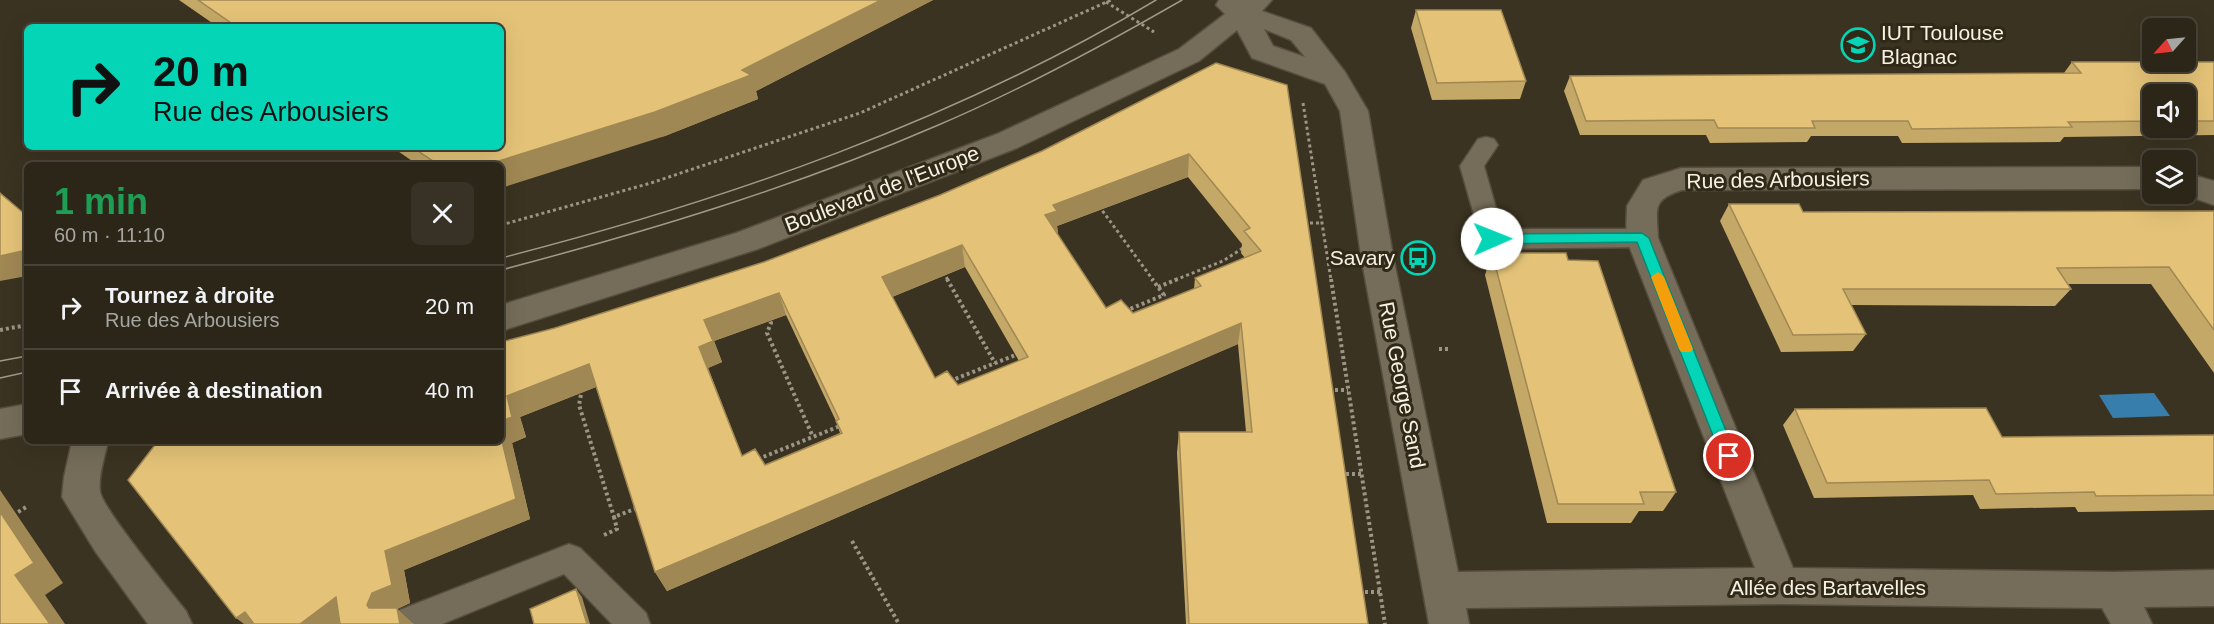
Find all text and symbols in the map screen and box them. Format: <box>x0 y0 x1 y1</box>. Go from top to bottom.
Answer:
north arrow <box>2142 18 2196 72</box>
map controls <box>2142 18 2196 204</box>
place label: IUT Toulouse Blagnac <box>1881 21 2004 68</box>
school or university icon: IUT Toulouse Blagnac <box>1840 27 1876 63</box>
icon: right <box>54 48 132 126</box>
text: 20 m <box>153 48 249 95</box>
button: sound <box>2142 84 2196 138</box>
text: Rue des Arbousiers <box>153 97 389 127</box>
street label: Boulevard de l'Europe <box>782 141 982 236</box>
button: layers <box>2142 150 2196 204</box>
street label: Rue des Arbousiers <box>1686 166 1870 193</box>
text: 1 min <box>54 181 148 222</box>
button: close <box>411 182 474 245</box>
position arrow <box>1460 207 1524 271</box>
text: 60 m · 11:10 <box>54 224 165 246</box>
bus stop icon: Savary <box>1400 240 1436 276</box>
place label: Savary <box>1330 246 1395 269</box>
text: Tournez à droite <box>105 283 275 308</box>
icon: right <box>54 291 87 324</box>
text: 20 m <box>425 294 474 319</box>
street label: Rue George Sand <box>1375 300 1430 470</box>
text: Rue des Arbousiers <box>105 309 280 331</box>
icon: arrive <box>54 375 87 408</box>
text: Arrivée à destination <box>105 378 323 403</box>
text: 40 m <box>425 378 474 403</box>
pin <box>1703 430 1754 481</box>
icon: arrive <box>1712 439 1745 472</box>
street label: Allée des Bartavelles <box>1730 576 1926 599</box>

